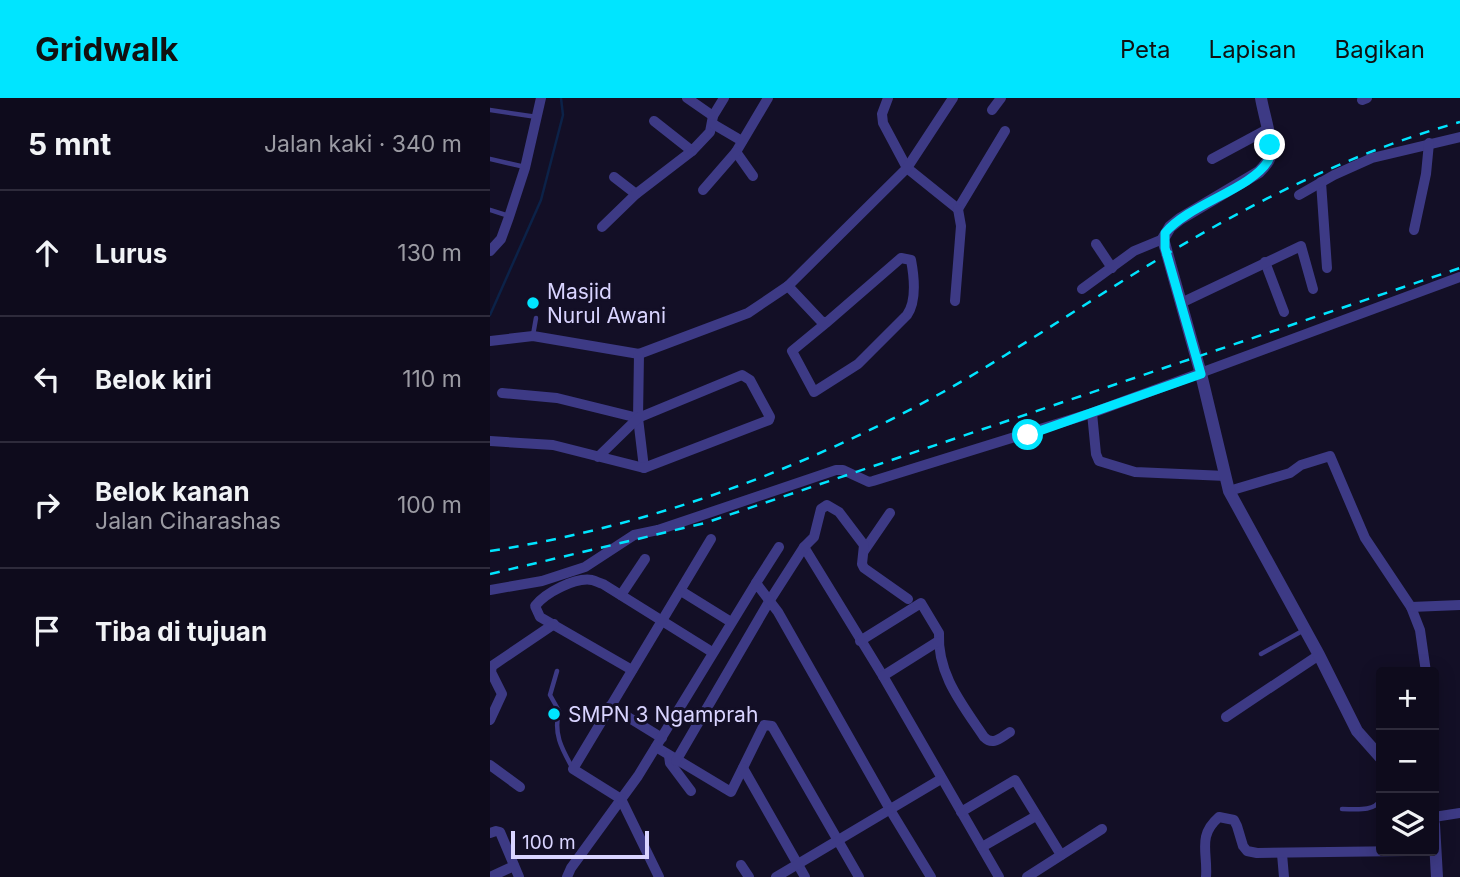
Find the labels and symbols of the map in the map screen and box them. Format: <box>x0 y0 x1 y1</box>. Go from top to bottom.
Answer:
route end <box>1254 129 1285 160</box>
place label: Masjid Nurul Awani <box>547 279 666 328</box>
marker: Masjid Nurul Awani <box>525 295 541 311</box>
route start <box>1012 419 1043 450</box>
place label: SMPN 3 Ngamprah <box>568 702 758 727</box>
marker: SMPN 3 Ngamprah <box>546 706 562 722</box>
scale bar <box>511 828 649 860</box>

